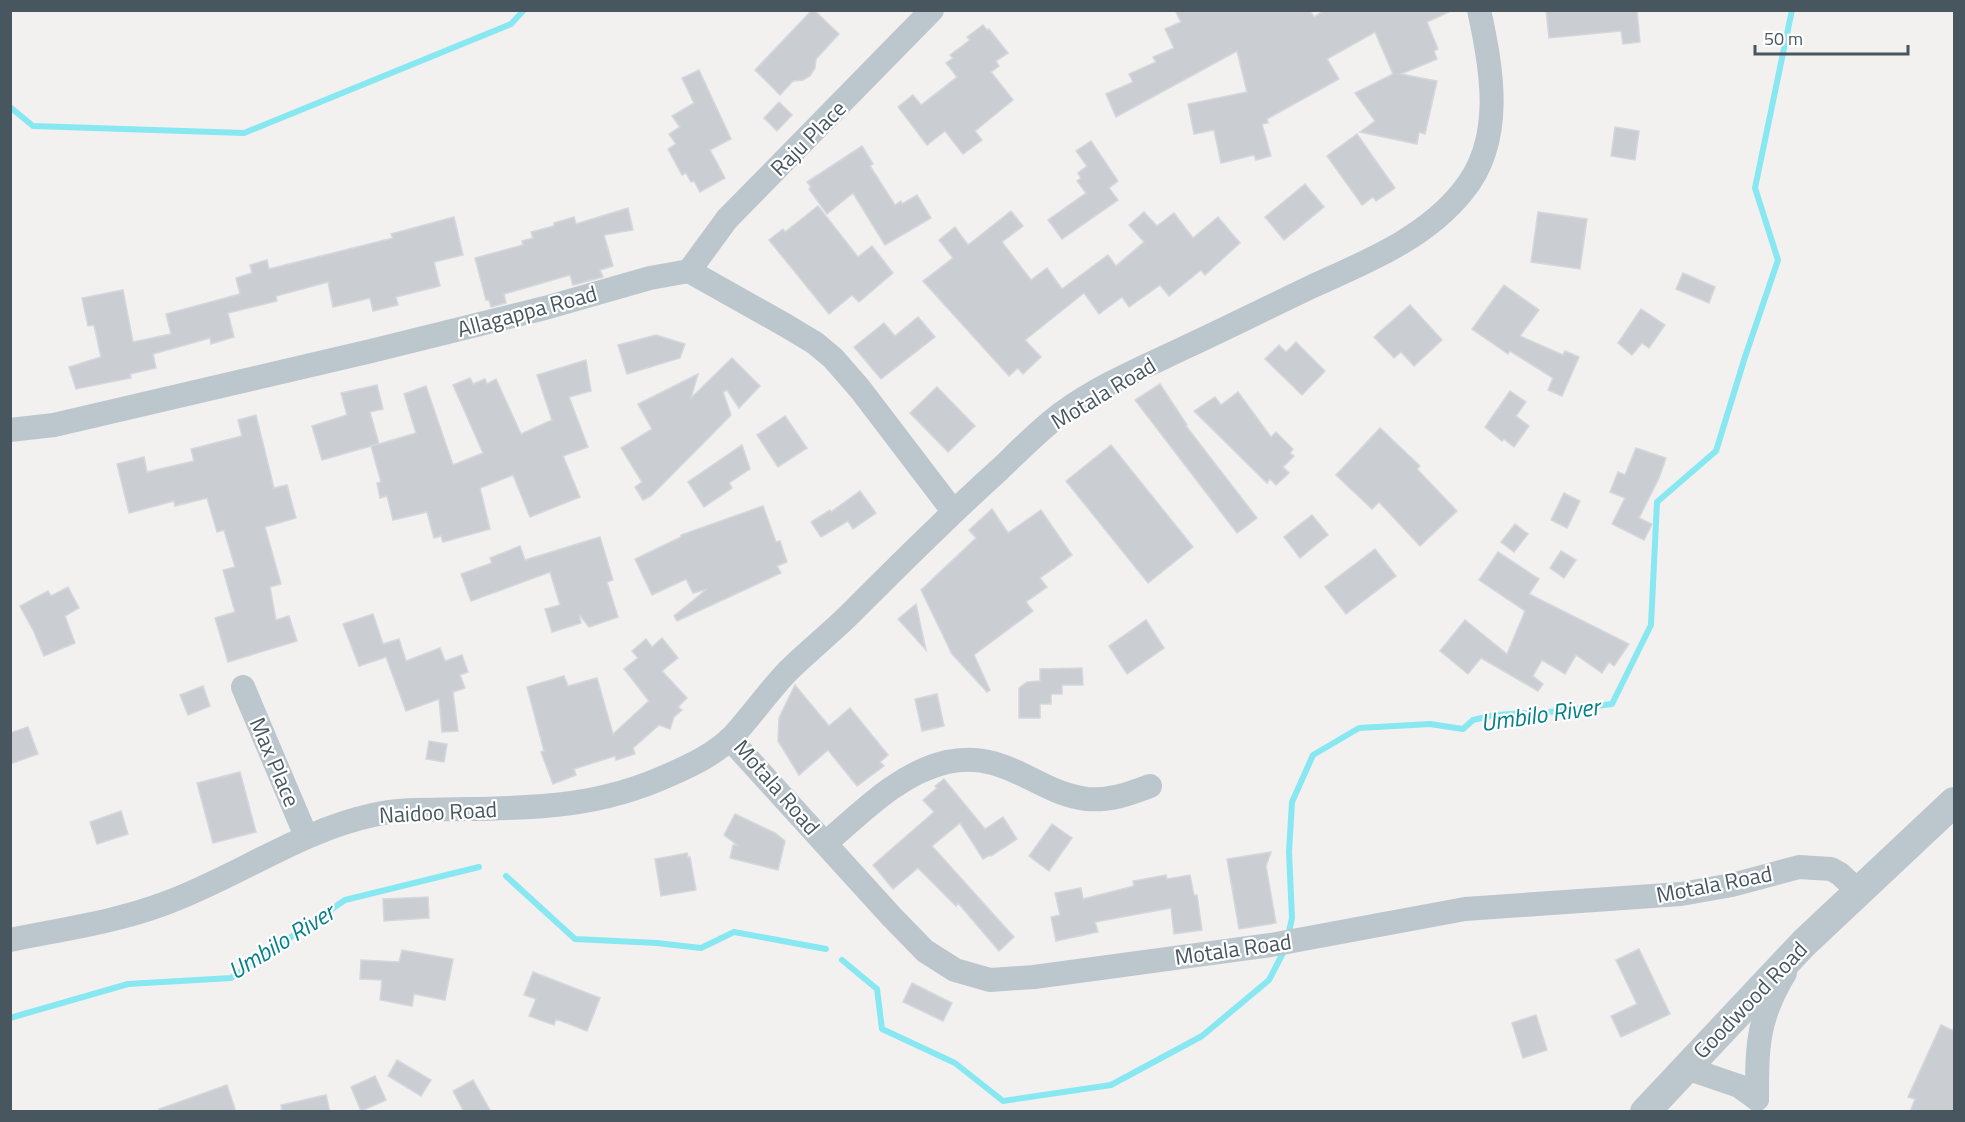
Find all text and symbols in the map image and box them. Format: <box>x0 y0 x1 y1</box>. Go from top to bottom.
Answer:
scale bar <box>1755 18 1908 56</box>
text: 50 m <box>1764 25 1803 52</box>
street label: Raju Place <box>762 92 854 184</box>
street label: Allagappa Road <box>453 276 601 346</box>
street label: Motala Road <box>1044 348 1162 438</box>
water label: Umbilo River <box>1478 687 1605 740</box>
street label: Max Place <box>241 712 309 812</box>
street label: Motala Road <box>726 732 828 842</box>
street label: Naidoo Road <box>378 792 498 832</box>
street label: Motala Road <box>1653 856 1775 912</box>
water label: Umbilo River <box>221 892 344 988</box>
street label: Motala Road <box>1173 924 1293 974</box>
street label: Goodwood Road <box>1685 933 1815 1067</box>

